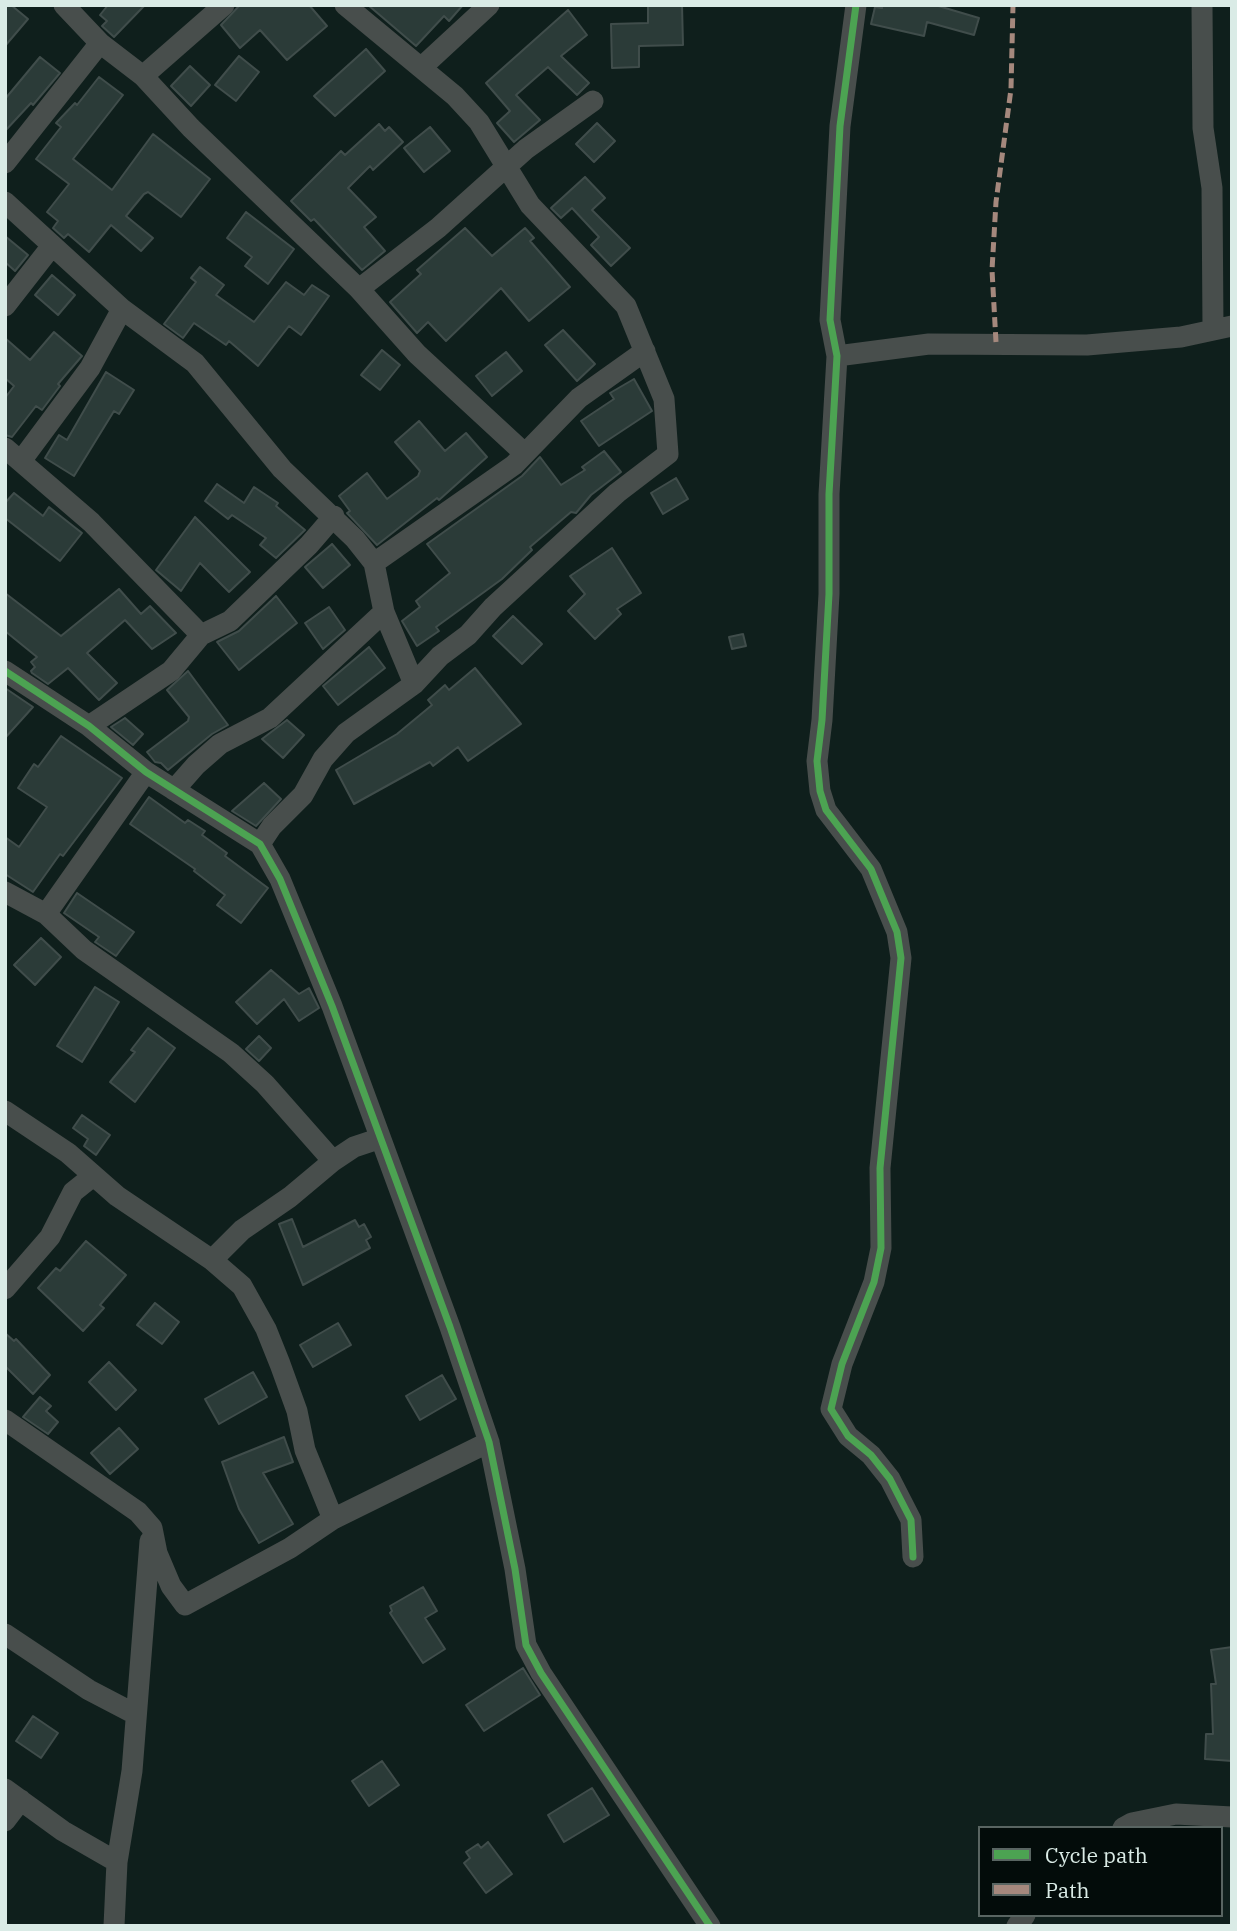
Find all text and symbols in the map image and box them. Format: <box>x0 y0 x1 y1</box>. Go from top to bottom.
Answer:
legend <box>978 1826 1223 1917</box>
text: Cycle path <box>1045 1841 1148 1869</box>
text: Path <box>1045 1876 1090 1904</box>

